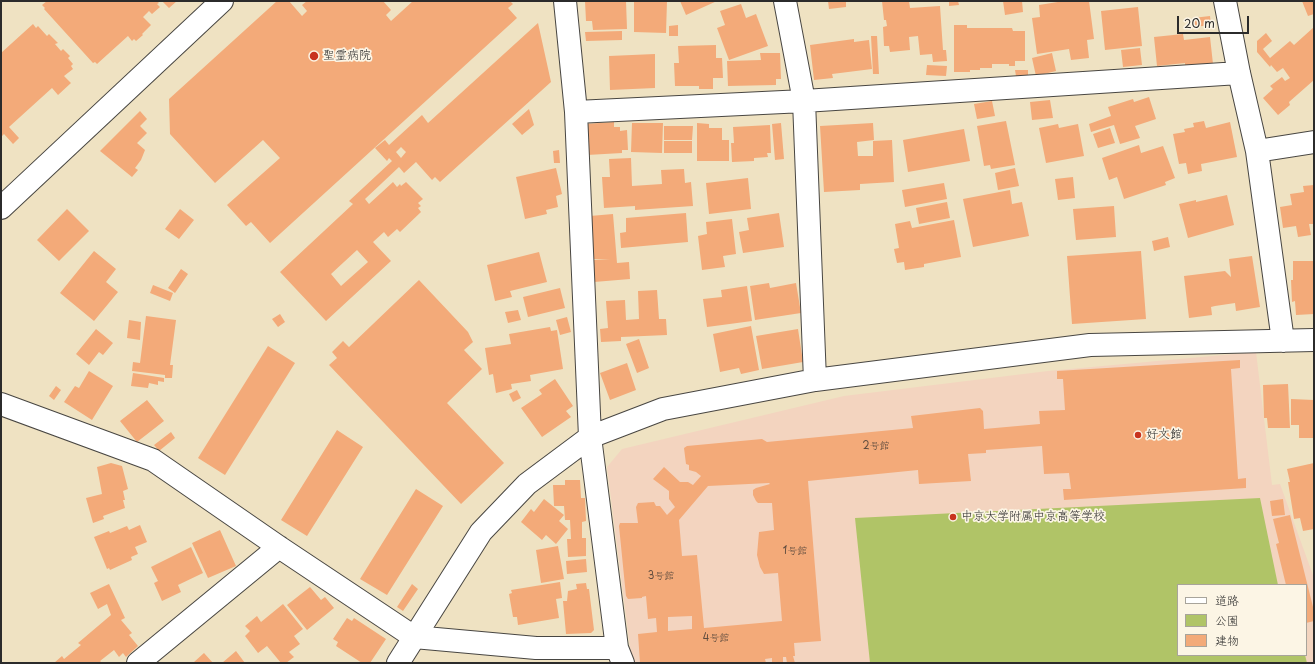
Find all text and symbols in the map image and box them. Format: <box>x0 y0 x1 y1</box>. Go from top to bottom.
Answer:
scale bar <box>1179 8 1251 34</box>
text: 20 m <box>1184 14 1215 32</box>
place label: 聖霊病院 <box>323 49 371 63</box>
marker: 聖霊病院 <box>308 50 320 62</box>
place label: 好文館 <box>1146 428 1182 442</box>
marker: 好文館 <box>1133 430 1143 440</box>
house number: 2号館 <box>862 440 890 452</box>
place label: 中京大学附属中京高等学校 <box>961 510 1105 524</box>
marker: 中京大学附属中京高等学校 <box>948 512 958 522</box>
house number: 1号館 <box>783 545 807 557</box>
house number: 3号館 <box>648 570 674 582</box>
legend <box>1177 584 1307 656</box>
text: 道路 <box>1215 591 1239 609</box>
text: 公園 <box>1215 611 1239 629</box>
text: 建物 <box>1215 631 1239 649</box>
house number: 4号館 <box>703 632 729 644</box>

